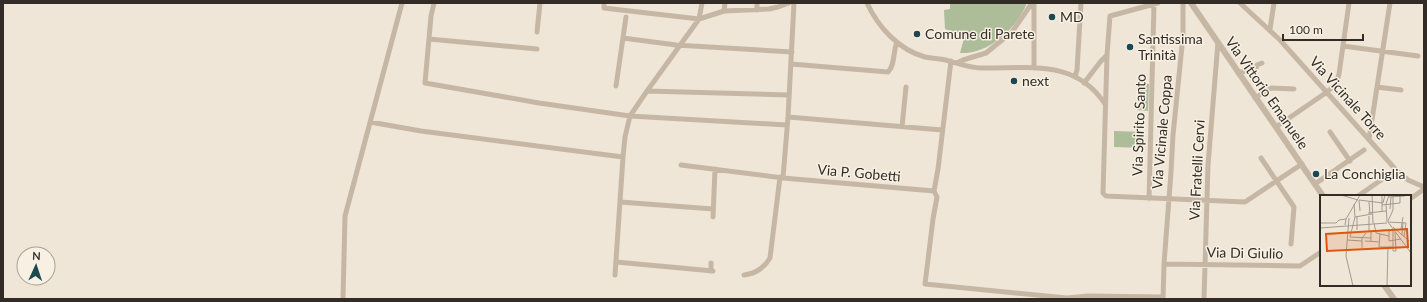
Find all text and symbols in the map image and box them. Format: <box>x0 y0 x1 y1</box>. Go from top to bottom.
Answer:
place label: MD <box>1060 8 1084 25</box>
marker: MD <box>1047 12 1057 22</box>
scale bar <box>1283 16 1363 42</box>
text: 100 m <box>1289 22 1323 37</box>
place label: Comune di Parete <box>925 25 1035 42</box>
marker: Comune di Parete <box>912 29 922 39</box>
place label: Santissima Trinità <box>1138 30 1203 63</box>
street label: Via Vittorio Emanuele <box>1222 33 1313 152</box>
marker: Santissima Trinità <box>1125 42 1135 52</box>
street label: Via Vicinale Torre <box>1307 53 1390 143</box>
place label: next <box>1022 72 1049 89</box>
street label: Via Spirito Santo <box>1128 74 1149 176</box>
street label: Via Vicinale Coppa <box>1148 74 1175 190</box>
marker: next <box>1009 76 1019 86</box>
street label: Via Fratelli Cervi <box>1185 119 1208 221</box>
street label: Via P. Gobetti <box>817 160 901 185</box>
place label: La Conchiglia <box>1324 165 1405 182</box>
marker: La Conchiglia <box>1311 169 1321 179</box>
inset map <box>1320 195 1411 286</box>
street label: Via Di Giulio <box>1206 243 1284 262</box>
north arrow <box>16 246 56 286</box>
text: N <box>32 249 41 262</box>

